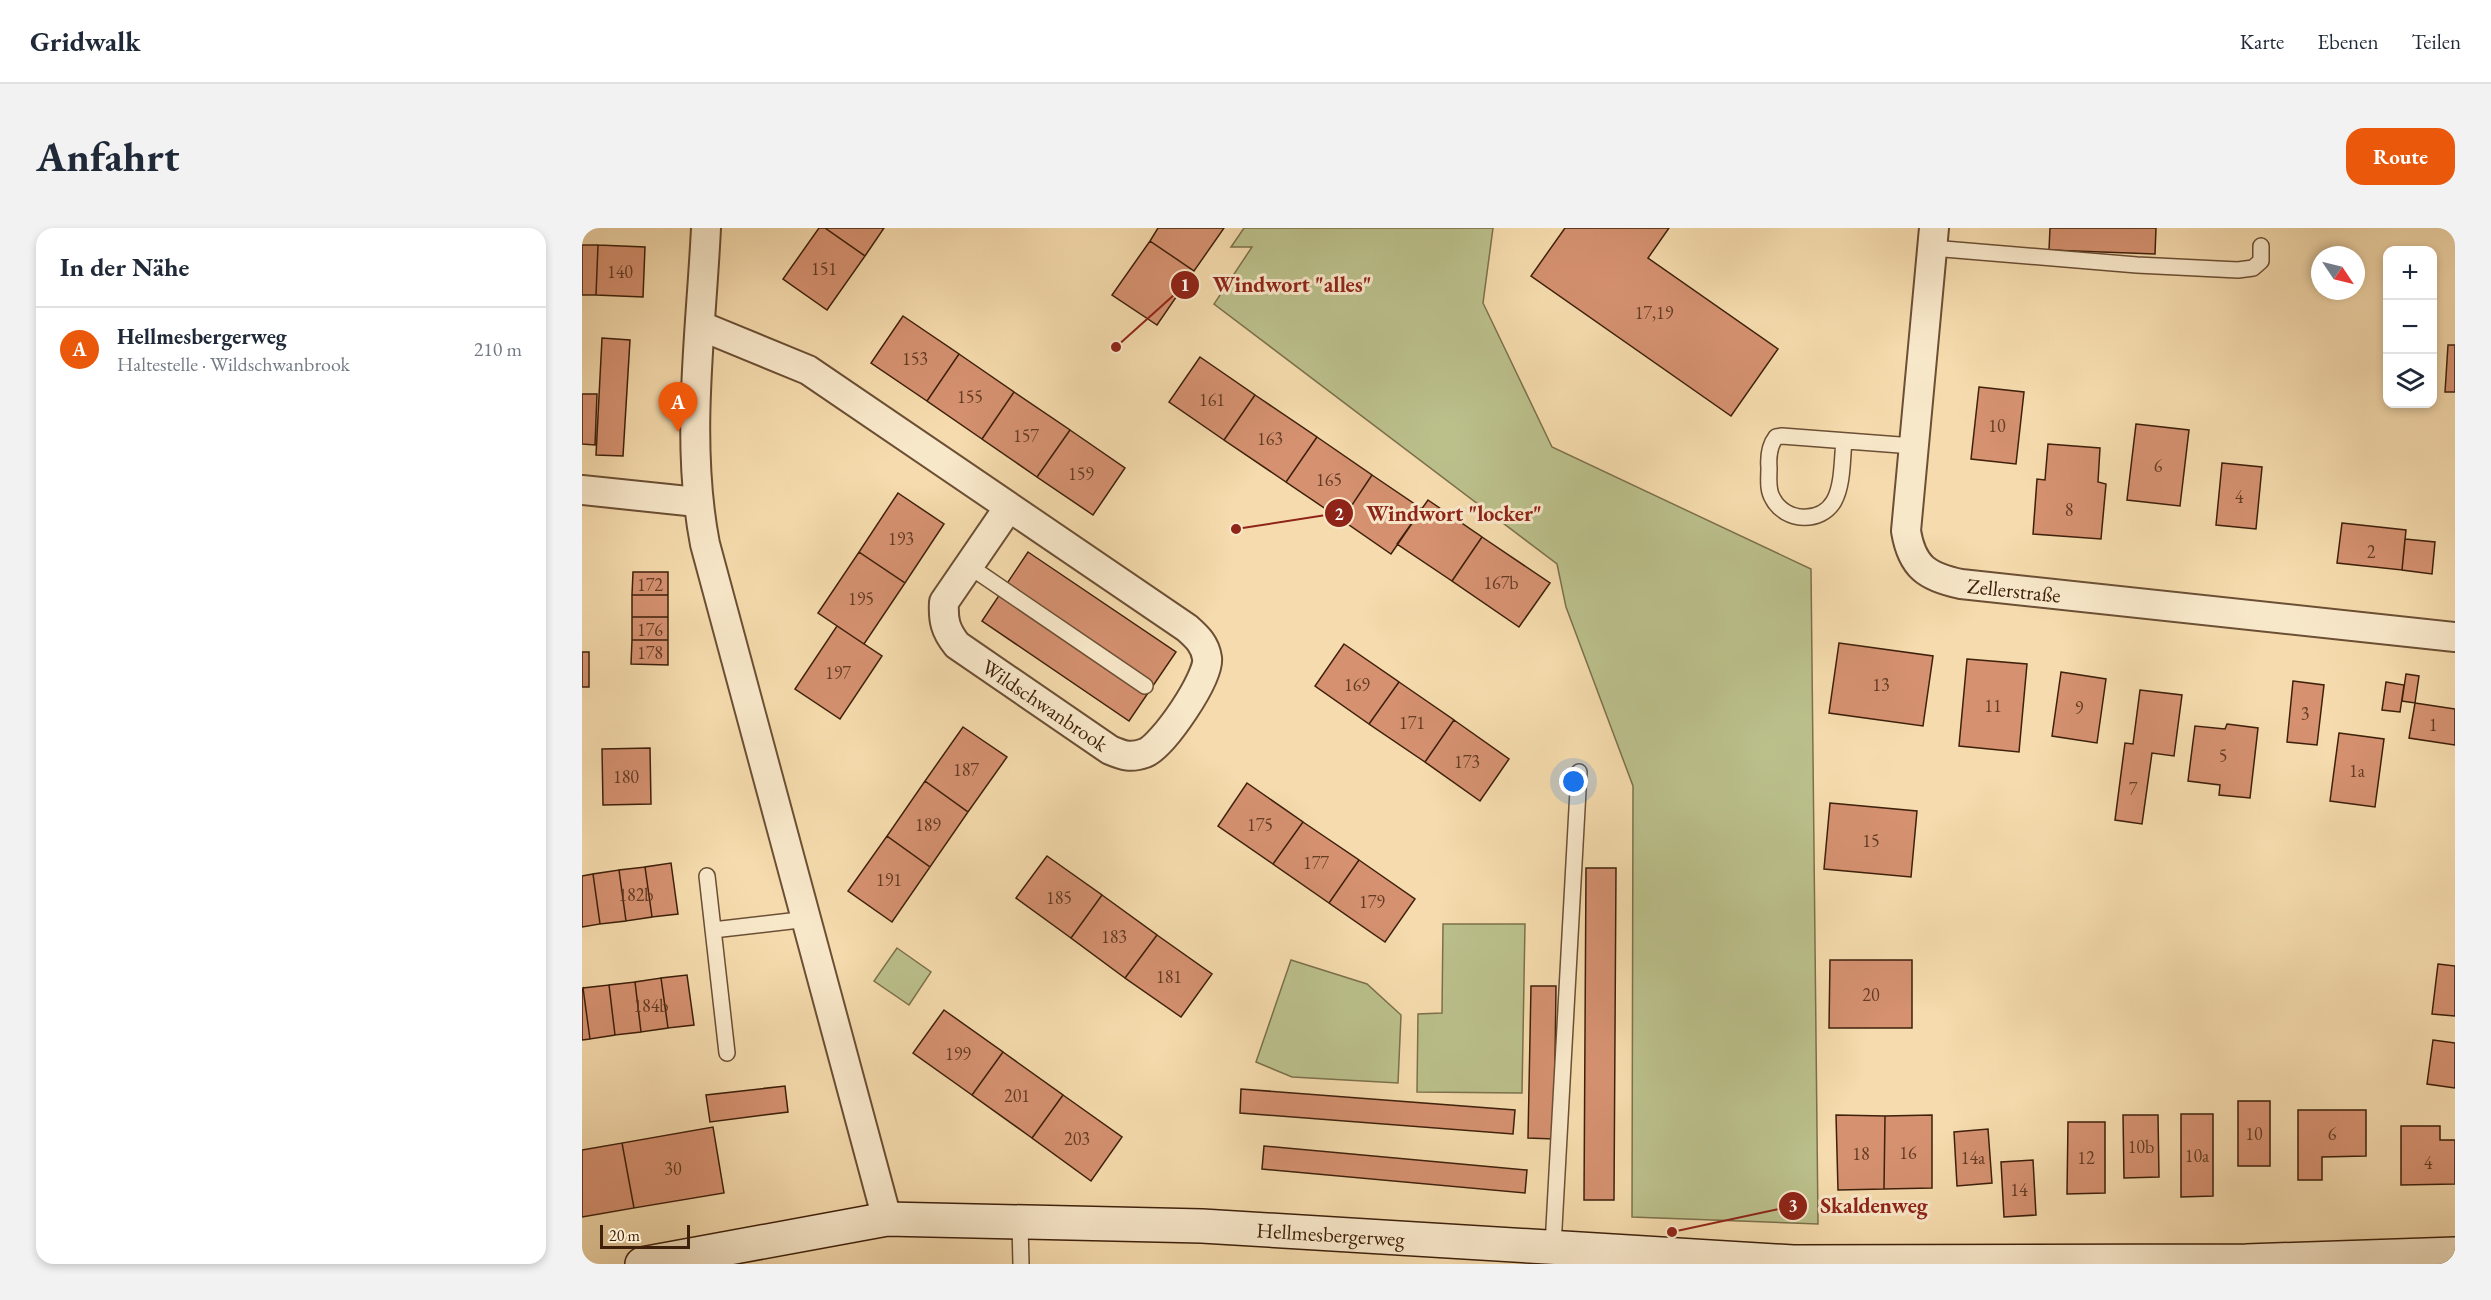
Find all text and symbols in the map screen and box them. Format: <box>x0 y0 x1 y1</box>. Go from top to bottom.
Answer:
text: Gridwalk <box>30 23 141 59</box>
text: Karte <box>2240 28 2284 55</box>
text: Ebenen <box>2317 28 2378 55</box>
text: Teilen <box>2411 28 2461 55</box>
button: Route <box>2346 128 2455 185</box>
text: Anfahrt <box>36 129 179 184</box>
north arrow <box>2311 246 2365 300</box>
map controls <box>2383 246 2437 408</box>
button: + <box>2383 246 2437 300</box>
text: In der Nähe <box>60 250 189 284</box>
house number: 151 <box>811 257 837 280</box>
house number: 140 <box>607 260 633 283</box>
callout: Windwort "alles" <box>1170 265 1383 305</box>
text: Windwort "alles" <box>1213 270 1371 299</box>
text: 1 <box>1180 273 1190 296</box>
button: − <box>2383 300 2437 354</box>
house number: 17,19 <box>1635 301 1674 324</box>
text: Hellmesbergerweg <box>117 322 287 351</box>
text: A <box>72 336 87 362</box>
text: 210 m <box>474 336 522 362</box>
house number: 153 <box>902 347 928 370</box>
text: Haltestelle · Wildschwanbrook <box>117 351 350 377</box>
button: layers <box>2383 354 2437 408</box>
pin: A <box>658 382 698 432</box>
house number: 155 <box>957 385 983 408</box>
house number: 161 <box>1199 388 1225 411</box>
house number: 10 <box>1988 414 2006 437</box>
house number: 157 <box>1013 424 1039 447</box>
house number: 163 <box>1257 427 1283 450</box>
house number: 6 <box>2154 454 2163 477</box>
house number: 159 <box>1068 462 1094 485</box>
house number: 165 <box>1316 468 1342 491</box>
house number: 4 <box>2235 485 2244 508</box>
callout: Windwort "locker" <box>1324 493 1554 533</box>
house number: 8 <box>2065 498 2073 521</box>
text: Windwort "locker" <box>1366 499 1542 528</box>
text: 2 <box>1334 502 1344 525</box>
house number: 193 <box>888 527 914 550</box>
house number: 2 <box>2367 540 2376 563</box>
house number: 167b <box>1483 571 1519 594</box>
street label: Zellerstraße <box>1966 571 2062 608</box>
house number: 172 <box>637 573 663 596</box>
house number: 195 <box>848 587 874 610</box>
house number: 176 <box>637 618 663 641</box>
house number: 178 <box>637 641 663 664</box>
street label: Wildschwanbrook <box>977 653 1114 758</box>
house number: 197 <box>825 661 851 684</box>
house number: 169 <box>1344 673 1370 696</box>
house number: 13 <box>1872 673 1890 696</box>
house number: 11 <box>1984 694 2002 717</box>
house number: 9 <box>2075 696 2084 719</box>
house number: 3 <box>2301 702 2309 725</box>
house number: 171 <box>1399 711 1425 734</box>
house number: 1 <box>2429 713 2437 736</box>
house number: 5 <box>2219 744 2227 767</box>
house number: 173 <box>1454 750 1480 773</box>
house number: 187 <box>953 758 979 781</box>
house number: 1a <box>2349 759 2366 782</box>
house number: 180 <box>613 765 639 788</box>
your location <box>1559 767 1588 796</box>
house number: 7 <box>2129 777 2138 800</box>
house number: 189 <box>915 813 941 836</box>
house number: 175 <box>1247 813 1273 836</box>
house number: 15 <box>1862 829 1880 852</box>
house number: 177 <box>1303 851 1329 874</box>
house number: 191 <box>876 868 902 891</box>
house number: 182b <box>618 883 654 906</box>
house number: 185 <box>1046 886 1072 909</box>
house number: 179 <box>1359 890 1385 913</box>
house number: 183 <box>1101 925 1127 948</box>
house number: 181 <box>1156 965 1182 988</box>
house number: 20 <box>1862 983 1880 1006</box>
house number: 184b <box>633 994 669 1017</box>
house number: 199 <box>945 1042 971 1065</box>
house number: 201 <box>1004 1084 1030 1107</box>
house number: 10 <box>2245 1122 2263 1145</box>
house number: 6 <box>2328 1122 2337 1145</box>
house number: 203 <box>1064 1127 1090 1150</box>
house number: 10b <box>2128 1135 2154 1158</box>
house number: 16 <box>1899 1141 1917 1164</box>
house number: 18 <box>1852 1142 1870 1165</box>
house number: 10a <box>2185 1144 2210 1167</box>
house number: 14a <box>1961 1146 1986 1169</box>
house number: 12 <box>2077 1146 2095 1169</box>
house number: 4 <box>2424 1151 2433 1174</box>
house number: 30 <box>664 1157 682 1180</box>
house number: 14 <box>2010 1178 2028 1201</box>
callout: Skaldenweg <box>1778 1186 1940 1226</box>
text: Skaldenweg <box>1820 1191 1929 1220</box>
text: 3 <box>1788 1194 1798 1217</box>
street label: Hellmesbergerweg <box>1256 1216 1406 1252</box>
scale bar <box>600 1222 690 1250</box>
text: 20 m <box>609 1225 640 1246</box>

